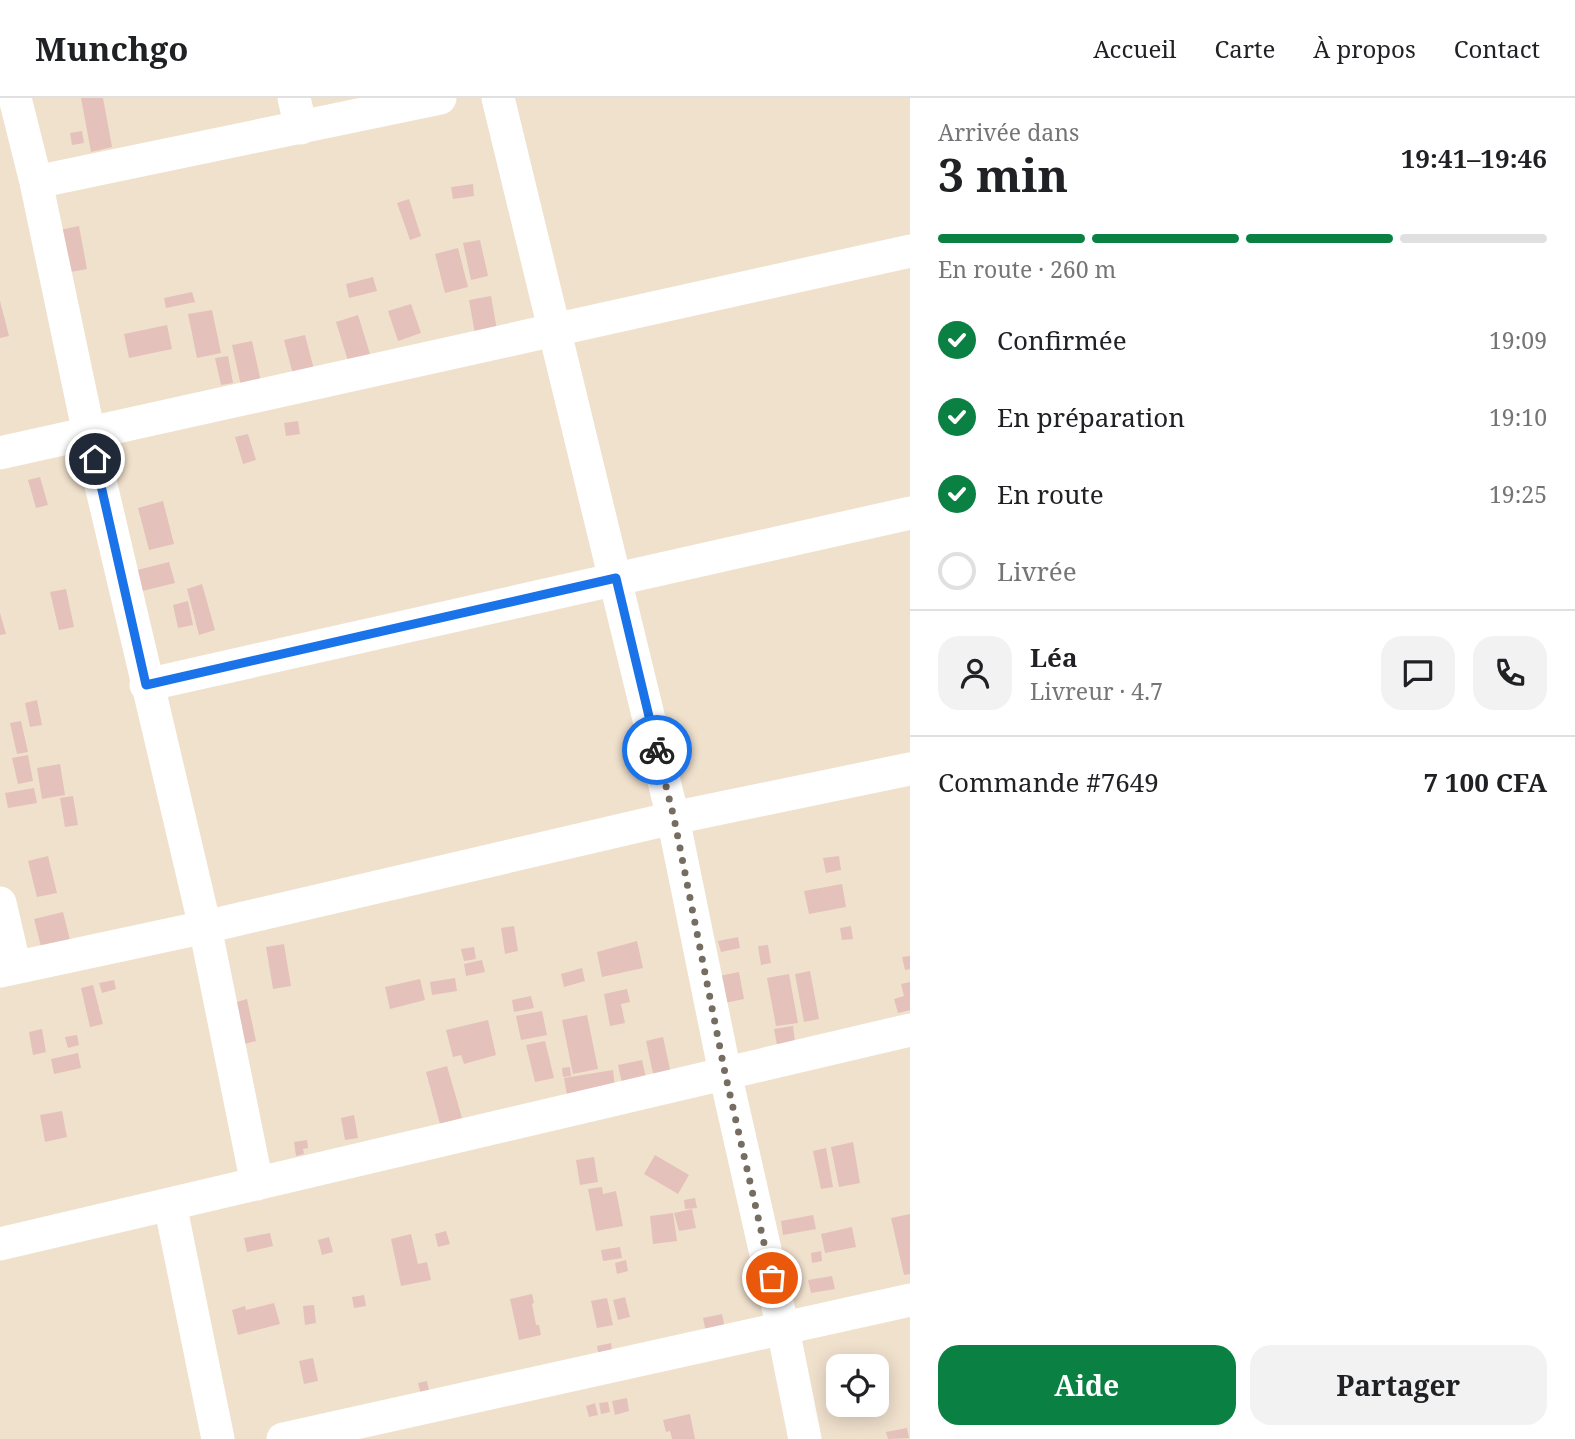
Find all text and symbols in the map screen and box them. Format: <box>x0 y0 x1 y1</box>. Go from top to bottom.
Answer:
text: Munchgo <box>35 26 189 71</box>
text: Accueil <box>1093 32 1176 65</box>
text: Carte <box>1214 32 1275 65</box>
text: À propos <box>1313 32 1416 65</box>
text: Contact <box>1454 32 1540 65</box>
text: Arrivée dans <box>938 116 1079 148</box>
text: 19:41–19:46 <box>1401 140 1547 176</box>
text: 3 min <box>938 143 1068 205</box>
text: En route · 260 m <box>938 253 1116 285</box>
icon: check <box>938 321 976 359</box>
text: Confirmée <box>997 322 1127 358</box>
text: 19:09 <box>1489 324 1547 356</box>
icon: check <box>938 398 976 436</box>
text: En préparation <box>997 399 1185 435</box>
text: 19:10 <box>1489 401 1547 433</box>
pin <box>65 429 125 489</box>
icon: home <box>76 440 114 478</box>
icon: check <box>938 475 976 513</box>
text: En route <box>997 476 1104 512</box>
text: 19:25 <box>1489 478 1547 510</box>
text: Livrée <box>997 553 1077 589</box>
button: person <box>938 636 1012 710</box>
button: chat <box>1381 636 1455 710</box>
button: phone <box>1473 636 1547 710</box>
text: Léa <box>1030 639 1077 675</box>
text: Livreur · 4.7 <box>1030 675 1163 707</box>
courier <box>622 715 692 785</box>
icon: bike <box>638 731 676 769</box>
text: Commande #7649 <box>938 764 1159 800</box>
text: 7 100 CFA <box>1423 764 1547 800</box>
pin <box>742 1248 802 1308</box>
icon: bag <box>753 1259 791 1297</box>
button: Aide <box>938 1345 1236 1425</box>
button: Partager <box>1250 1345 1547 1425</box>
map controls <box>826 1354 889 1417</box>
button: locate <box>826 1354 889 1417</box>

